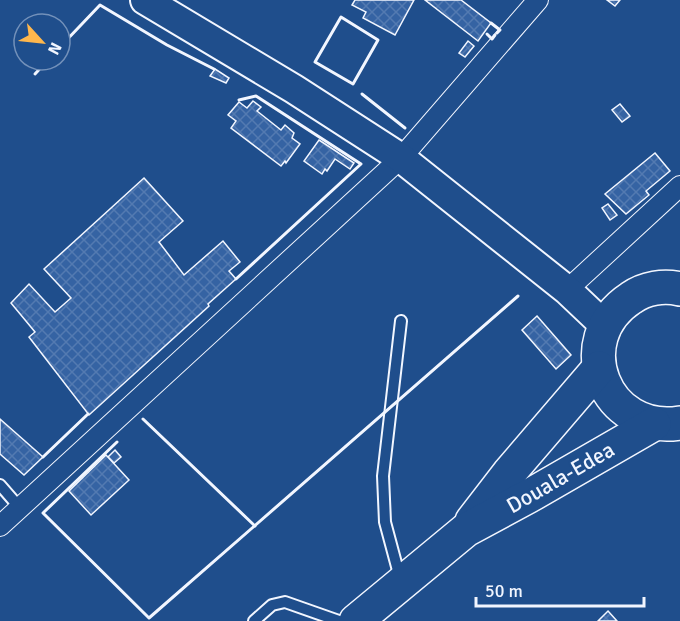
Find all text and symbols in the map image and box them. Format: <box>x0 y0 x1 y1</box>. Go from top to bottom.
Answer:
north arrow <box>12 12 72 72</box>
text: N <box>43 39 66 58</box>
street label: Douala-Edea <box>501 436 619 519</box>
scale bar <box>476 570 644 608</box>
text: 50 m <box>485 580 523 602</box>

